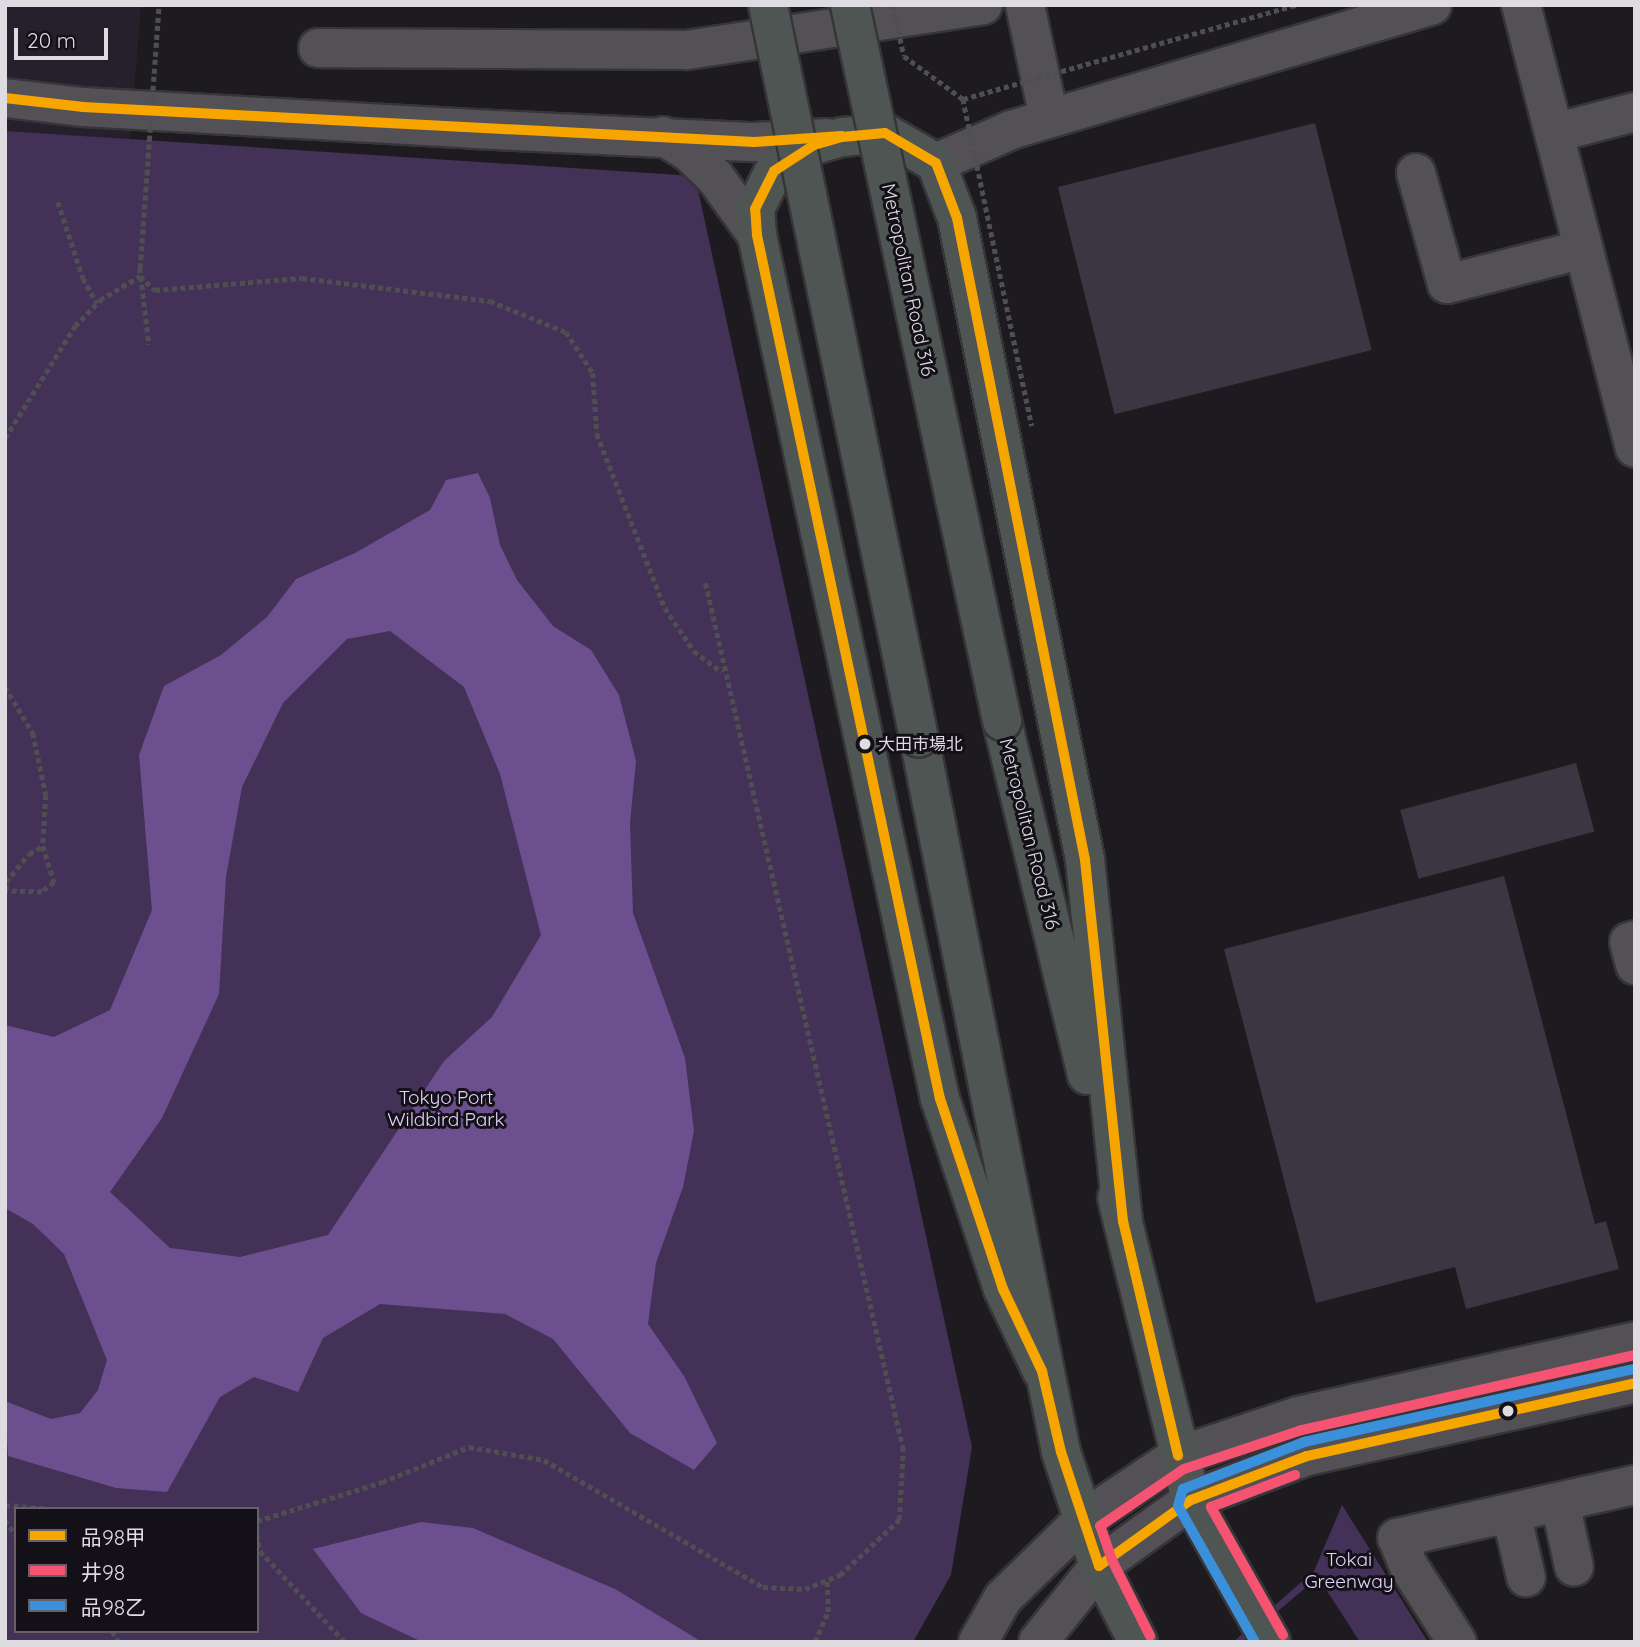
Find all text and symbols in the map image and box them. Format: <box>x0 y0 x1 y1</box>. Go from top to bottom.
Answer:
scale bar <box>18 14 112 58</box>
text: 20 m <box>27 27 76 53</box>
street label: Metropolitan Road 316 <box>876 182 940 378</box>
place label: 大田市場北 <box>878 734 963 754</box>
street label: Metropolitan Road 316 <box>994 736 1064 932</box>
marker: 大田市場北 <box>858 737 872 751</box>
park label: Tokyo Port Wildbird Park <box>387 1087 505 1131</box>
unlabelled marker <box>1501 1404 1515 1418</box>
legend <box>14 1507 259 1633</box>
text: 品98甲 <box>81 1524 146 1550</box>
park label: Tokai Greenway <box>1304 1549 1394 1593</box>
text: 井98 <box>81 1559 125 1585</box>
text: 品98乙 <box>81 1594 146 1620</box>

